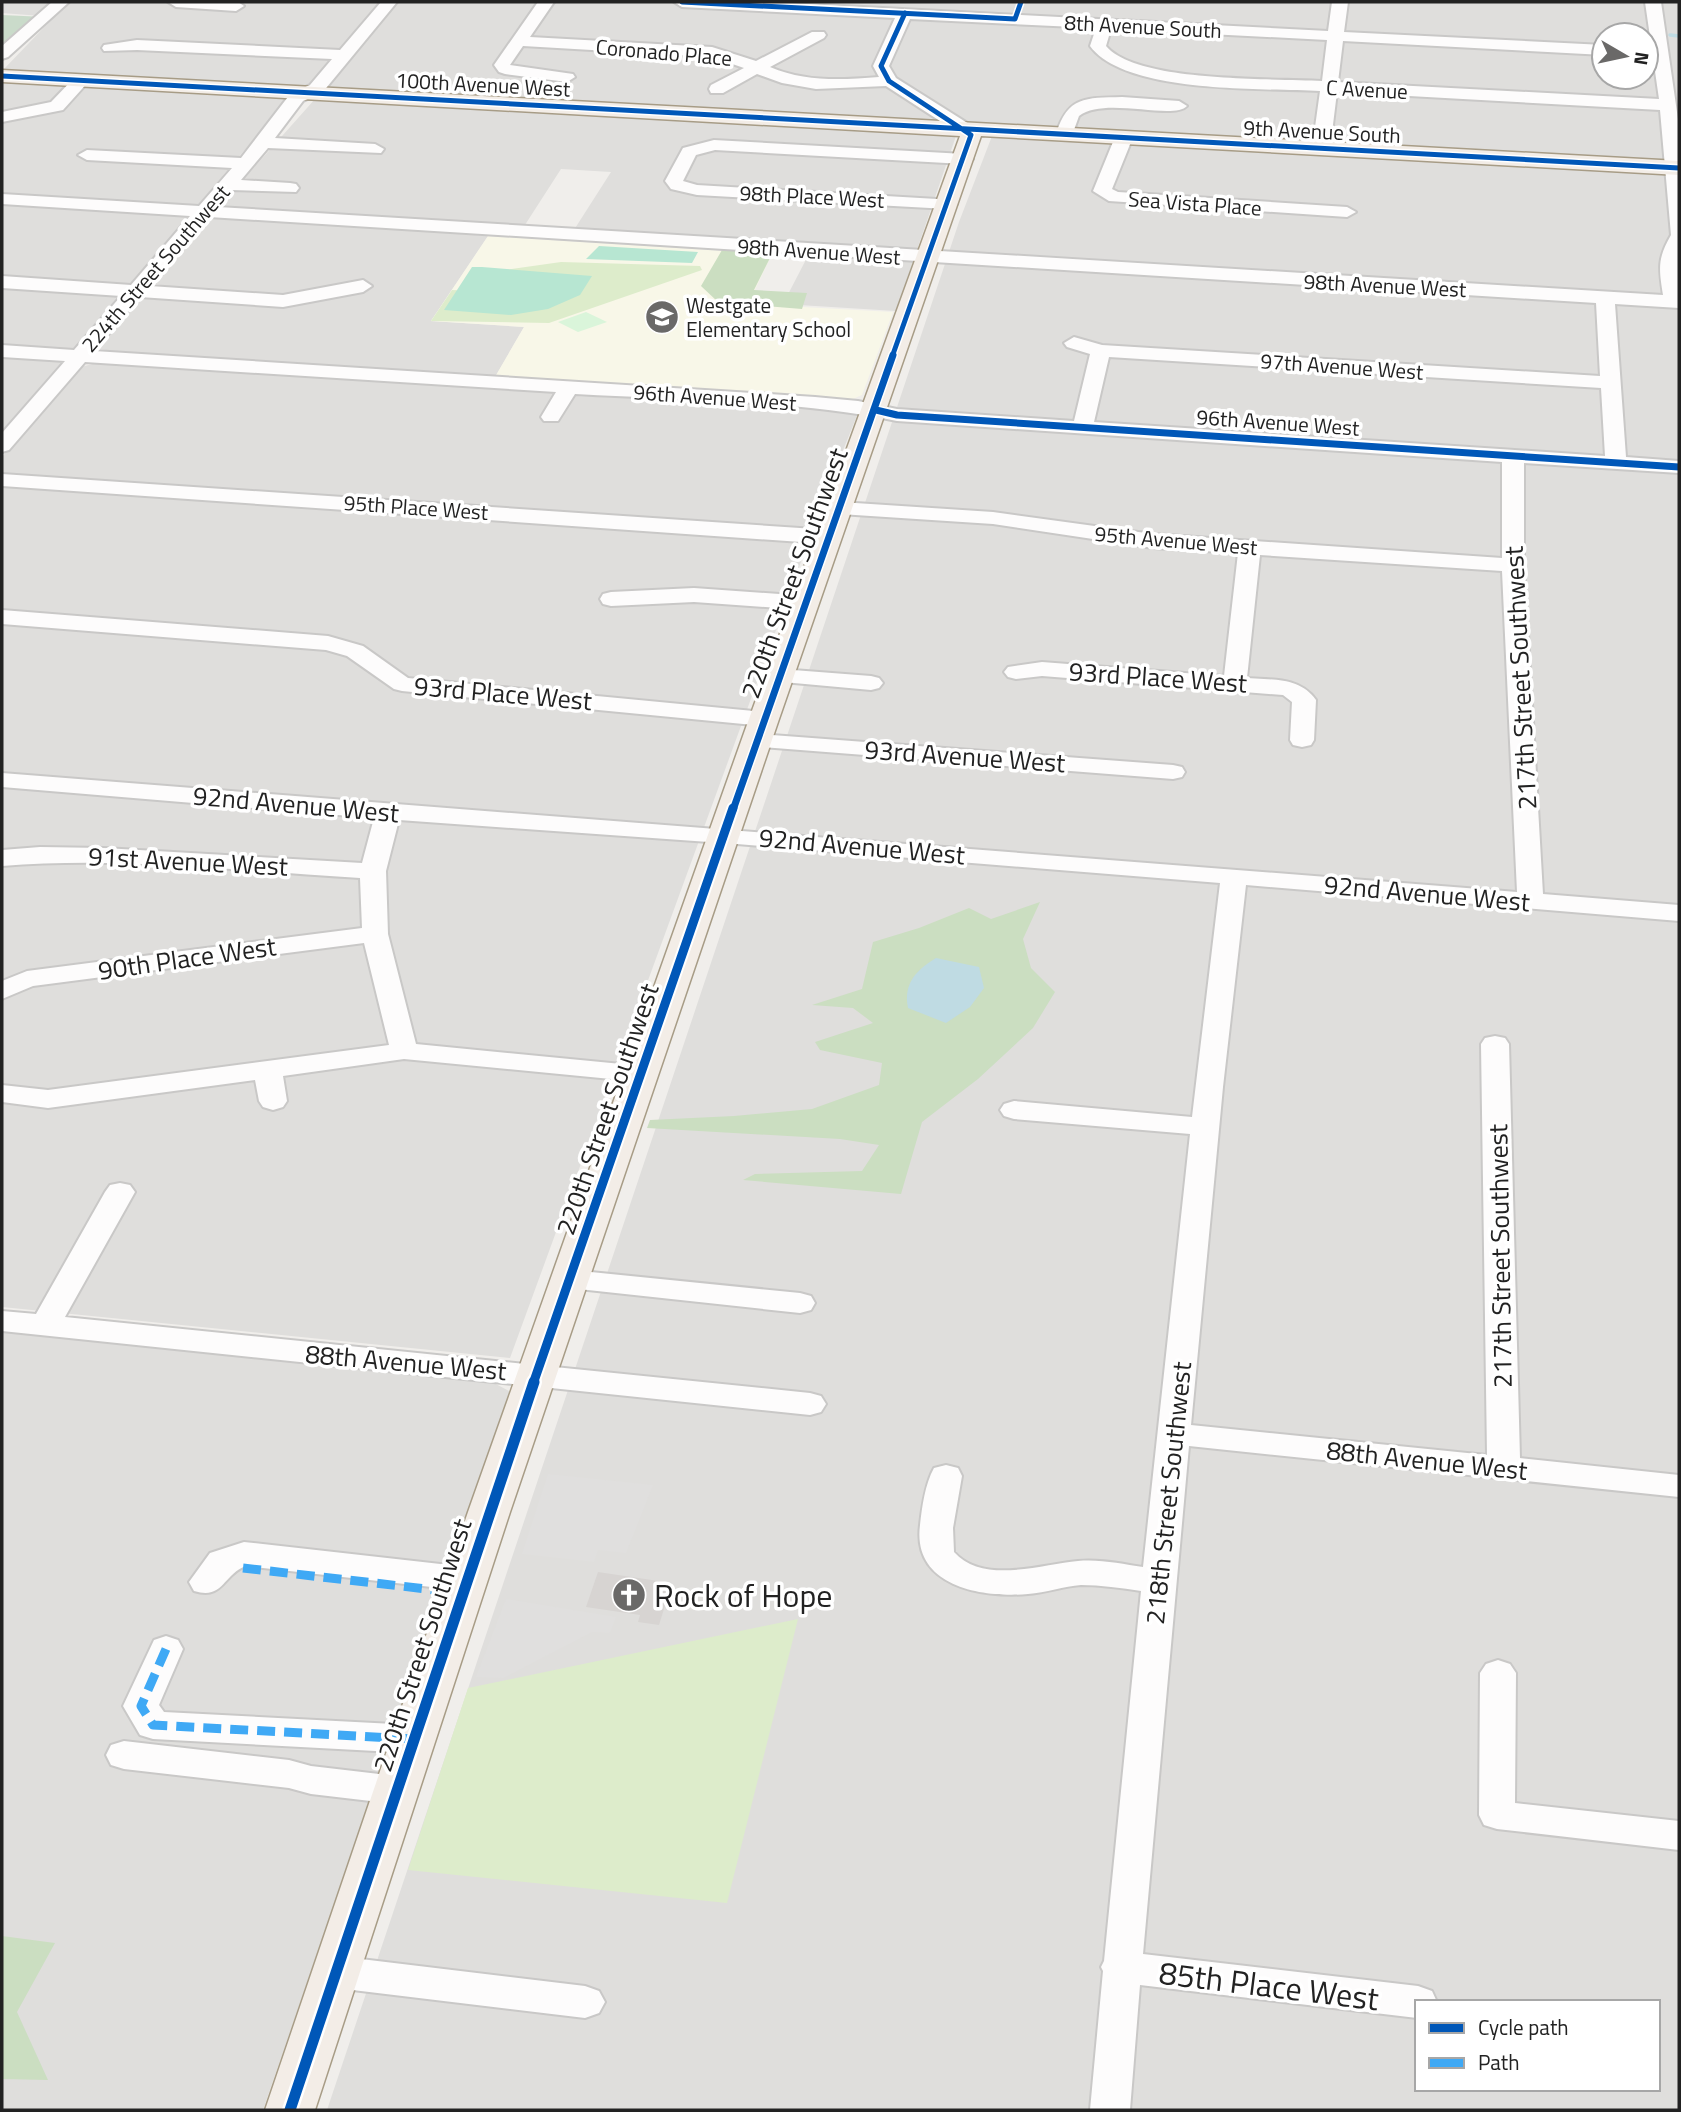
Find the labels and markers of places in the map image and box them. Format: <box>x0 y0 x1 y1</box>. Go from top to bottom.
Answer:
place label: Westgate Elementary School <box>686 289 851 345</box>
school or university icon: Westgate Elementary School <box>643 298 681 336</box>
place label: Rock of Hope <box>654 1571 833 1619</box>
church icon: Rock of Hope <box>610 1576 648 1614</box>

